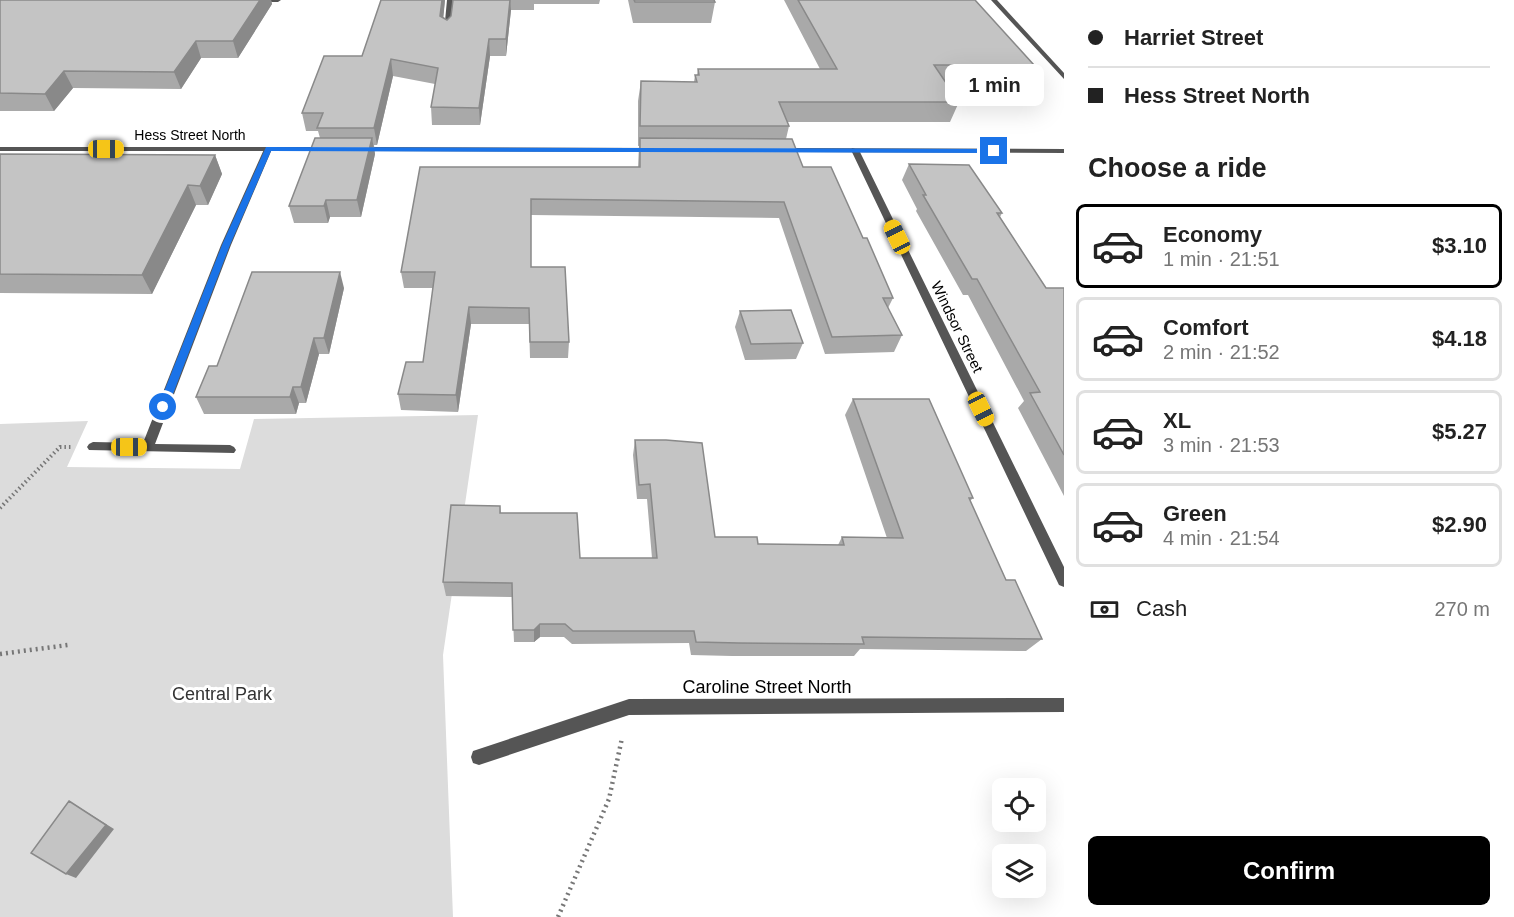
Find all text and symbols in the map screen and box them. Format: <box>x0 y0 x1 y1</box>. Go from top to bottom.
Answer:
text: Harriet Street <box>1124 25 1263 50</box>
callout: 1 min <box>944 64 1044 106</box>
text: 1 min <box>968 74 1021 96</box>
text: Hess Street North <box>1124 83 1310 108</box>
street label: Hess Street North <box>134 127 246 143</box>
route end <box>980 137 1007 164</box>
car <box>88 140 124 158</box>
text: Choose a ride <box>1088 153 1267 183</box>
car <box>881 217 913 257</box>
icon: car <box>1091 219 1145 273</box>
text: Economy <box>1163 222 1262 247</box>
text: $3.10 <box>1432 233 1487 258</box>
text: 1 min · 21:51 <box>1163 248 1280 270</box>
street label: Windsor Street <box>928 278 987 376</box>
icon: car <box>1091 312 1145 366</box>
text: Comfort <box>1163 315 1249 340</box>
text: $4.18 <box>1432 326 1487 351</box>
text: 2 min · 21:52 <box>1163 341 1280 363</box>
car <box>965 389 997 429</box>
route start <box>149 393 176 420</box>
icon: car <box>1091 405 1145 459</box>
text: XL <box>1163 408 1191 433</box>
text: $5.27 <box>1432 419 1487 444</box>
text: 3 min · 21:53 <box>1163 434 1280 456</box>
car <box>111 438 147 456</box>
icon: car <box>1091 498 1145 552</box>
text: Green <box>1163 501 1227 526</box>
text: $2.90 <box>1432 512 1487 537</box>
text: 4 min · 21:54 <box>1163 527 1280 549</box>
icon: cash <box>1088 593 1121 626</box>
text: Cash <box>1136 596 1187 621</box>
text: 270 m <box>1434 598 1490 620</box>
street label: Caroline Street North <box>682 677 852 697</box>
park label: Central Park <box>172 684 273 704</box>
map controls <box>992 778 1046 898</box>
button: locate <box>992 778 1046 832</box>
button: Confirm <box>1088 836 1490 905</box>
button: layers <box>992 844 1046 898</box>

